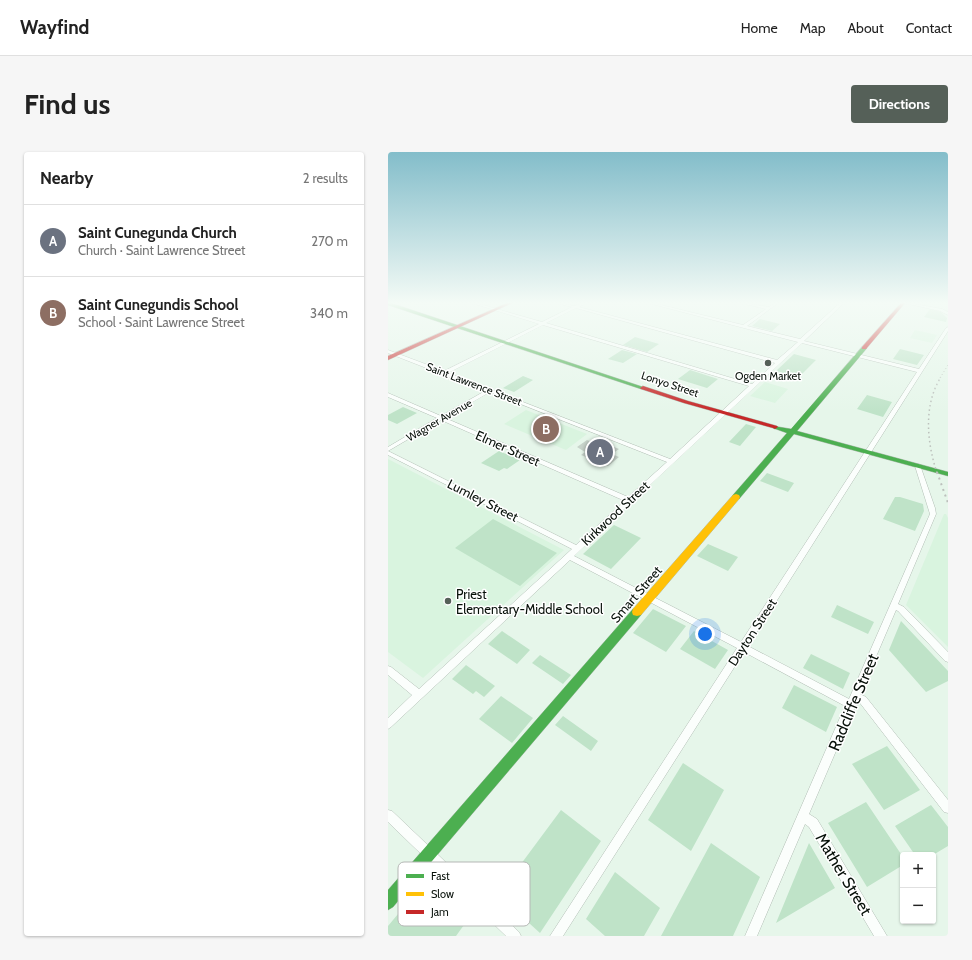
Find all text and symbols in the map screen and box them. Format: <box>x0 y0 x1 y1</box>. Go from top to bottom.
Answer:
text: Wayfind <box>20 16 89 39</box>
text: Home <box>741 19 778 37</box>
text: Map <box>800 19 825 37</box>
text: About <box>847 19 884 37</box>
text: Contact <box>906 19 952 37</box>
button: Directions <box>851 85 948 123</box>
text: Find us <box>24 87 110 121</box>
text: Nearby <box>40 168 93 188</box>
text: 2 results <box>303 170 348 186</box>
text: Saint Cunegunda Church <box>78 224 237 242</box>
text: A <box>49 233 57 249</box>
text: 270 m <box>311 233 348 249</box>
text: Church · Saint Lawrence Street <box>78 242 245 258</box>
text: Saint Cunegundis School <box>78 296 239 314</box>
text: B <box>49 305 57 321</box>
text: 340 m <box>310 305 348 321</box>
text: School · Saint Lawrence Street <box>78 314 245 330</box>
marker: Ogden Market <box>763 358 773 368</box>
street label: Saint Lawrence Street <box>424 359 524 409</box>
street label: Lonyo Street <box>639 368 701 400</box>
place label: Ogden Market <box>735 369 801 383</box>
street label: Wagner Avenue <box>404 395 475 444</box>
pin: B <box>533 414 559 444</box>
street label: Elmer Street <box>473 427 543 470</box>
pin: A <box>587 437 613 467</box>
street label: Lumley Street <box>445 475 522 525</box>
street label: Kirkwood Street <box>578 477 653 549</box>
street label: Smart Street <box>607 562 665 626</box>
place label: Priest Elementary‑Middle School <box>456 586 603 617</box>
street label: Dayton Street <box>724 595 780 669</box>
marker: Priest Elementary‑Middle School <box>443 596 453 606</box>
your location <box>695 624 715 644</box>
street label: Radcliffe Street <box>824 650 883 754</box>
street label: Mather Street <box>812 830 876 919</box>
map controls <box>900 852 936 924</box>
button: + <box>900 852 936 888</box>
legend <box>398 862 530 926</box>
text: Fast <box>431 869 450 883</box>
text: Slow <box>431 887 454 901</box>
button: − <box>900 888 936 924</box>
text: Jam <box>430 905 449 919</box>

